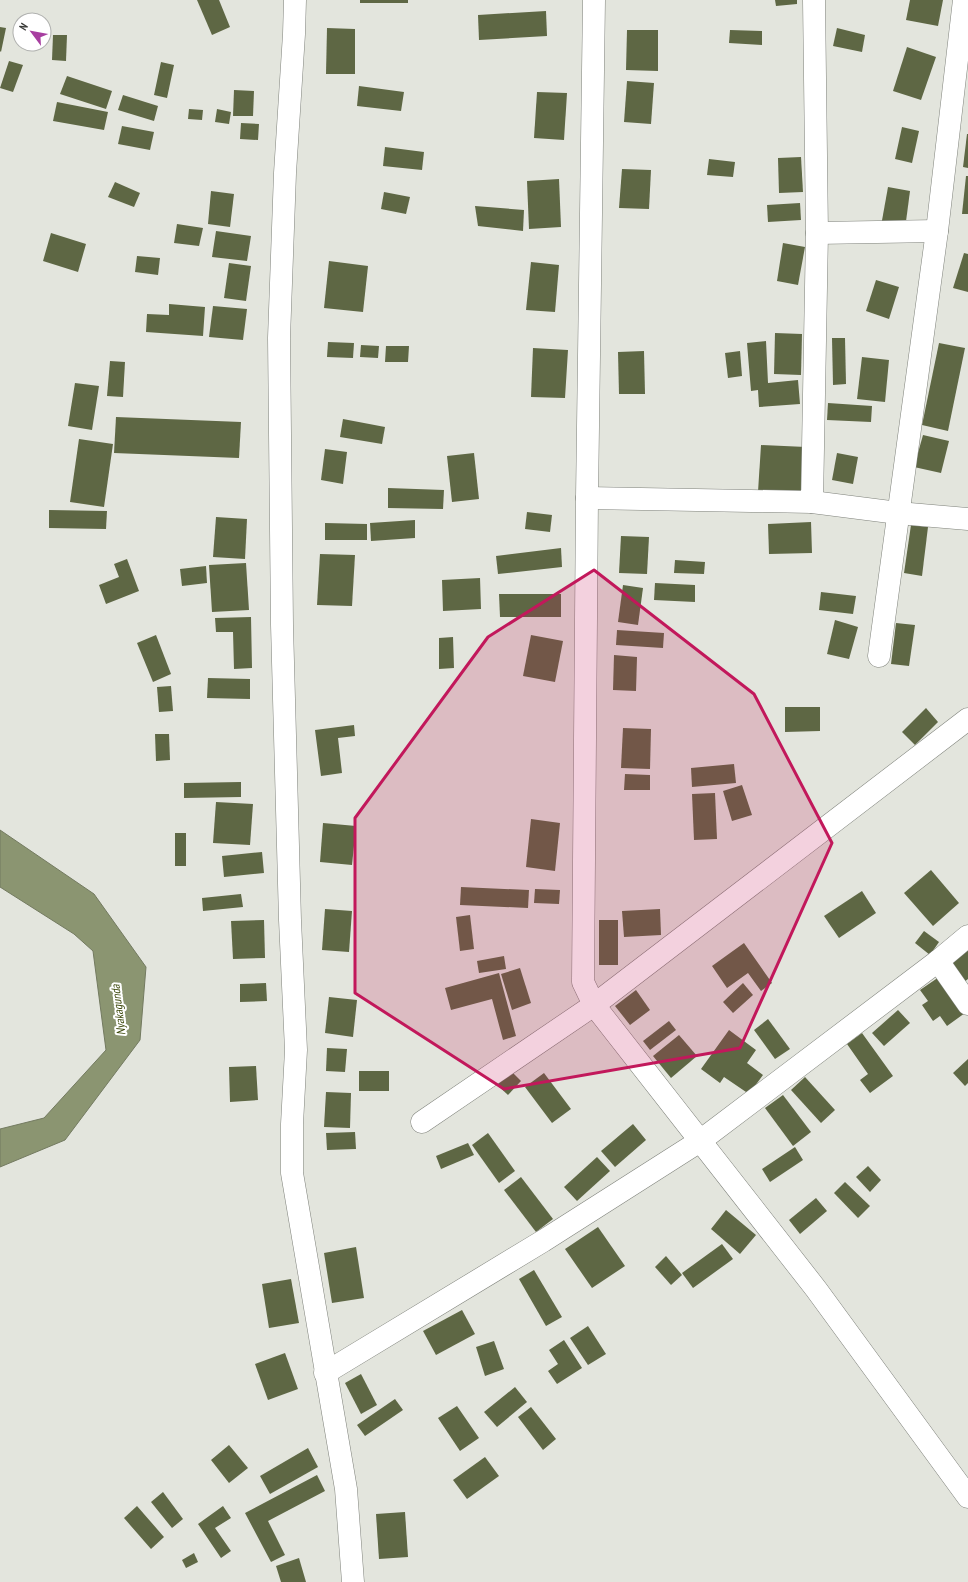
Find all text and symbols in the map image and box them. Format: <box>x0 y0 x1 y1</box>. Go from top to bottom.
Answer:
north arrow <box>12 12 52 52</box>
text: N <box>16 20 31 33</box>
water label: Nyakagunda <box>107 983 129 1036</box>

